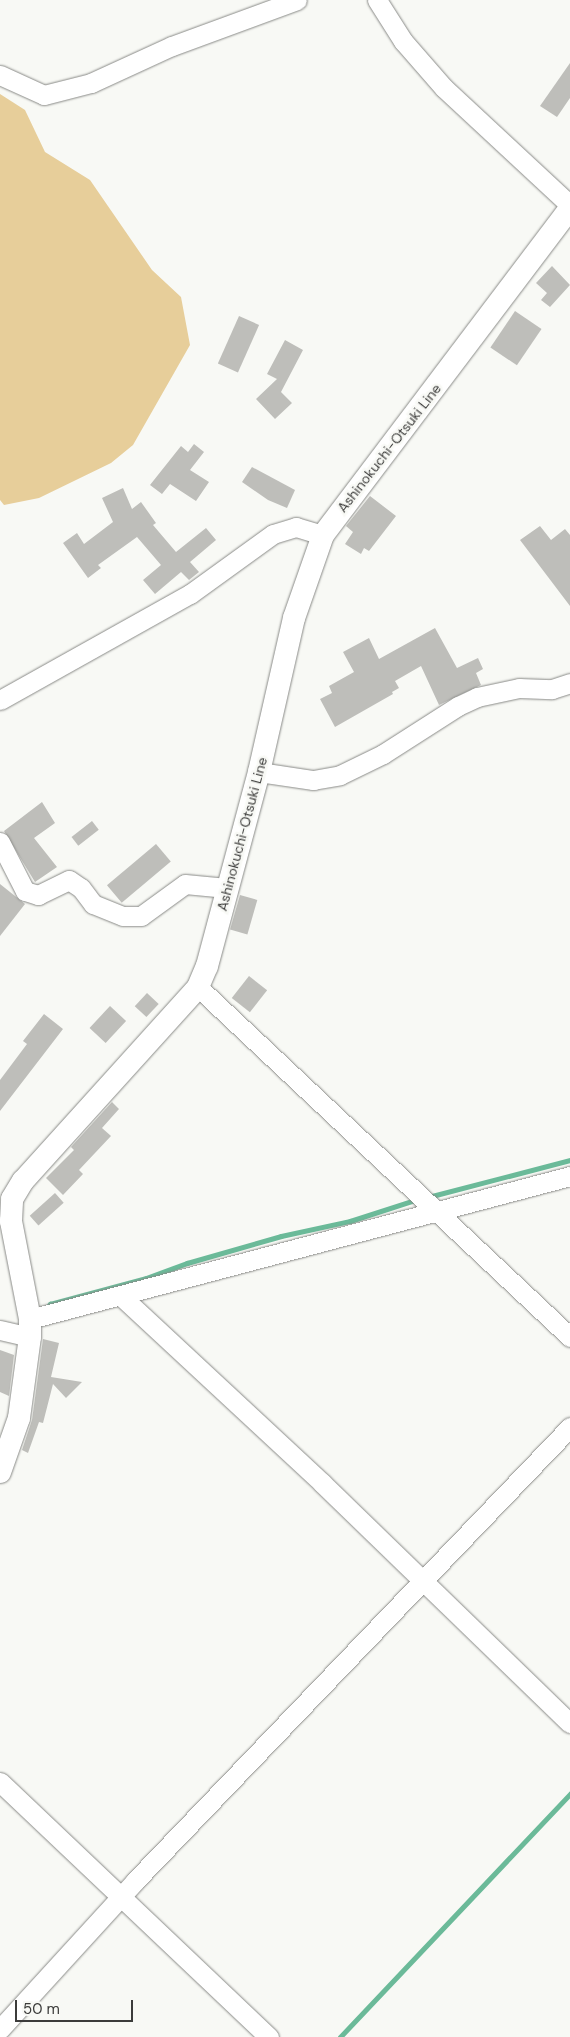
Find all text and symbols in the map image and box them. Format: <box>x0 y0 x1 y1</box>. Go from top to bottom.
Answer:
street label: Ashinokuchi-Otsuki Line <box>334 380 444 516</box>
street label: Ashinokuchi-Otsuki Line <box>213 755 271 913</box>
scale bar <box>18 1990 135 2022</box>
text: 50 m <box>23 1999 60 2019</box>

